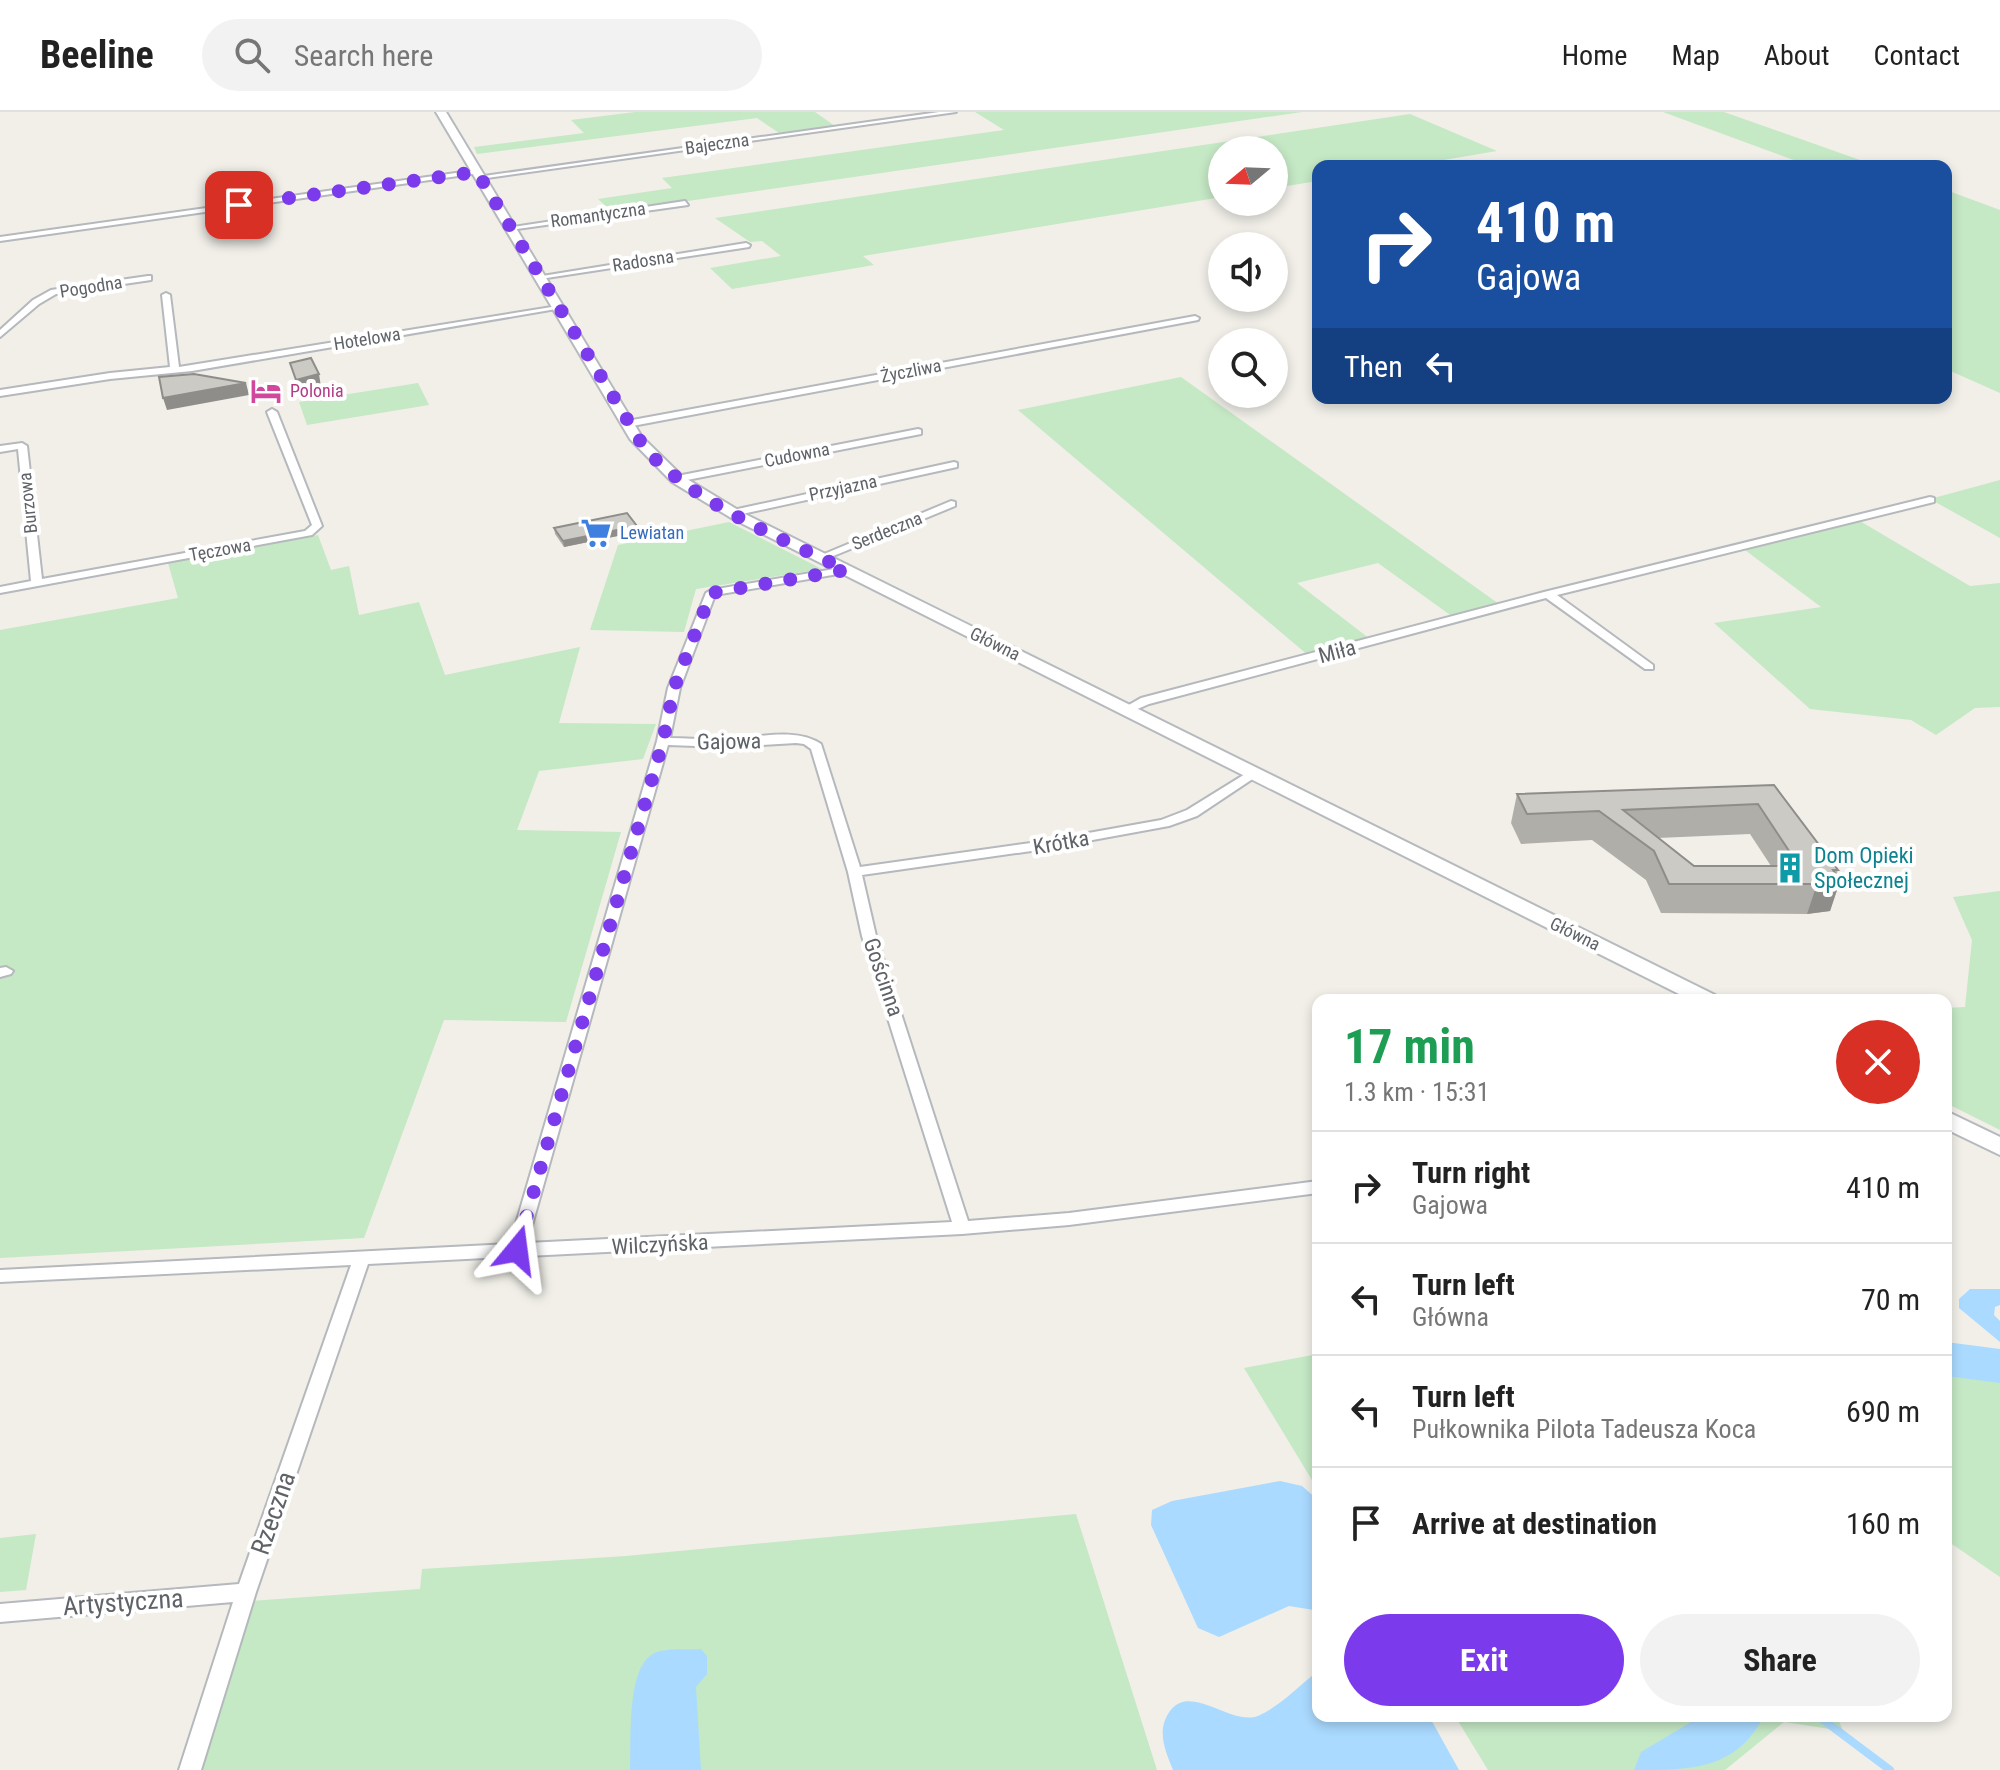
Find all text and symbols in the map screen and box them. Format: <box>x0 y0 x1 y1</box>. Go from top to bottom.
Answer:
search box <box>202 19 762 91</box>
text: Beeline <box>40 33 154 77</box>
icon: search <box>230 33 274 77</box>
text: Search here <box>294 38 433 73</box>
text: Home <box>1562 39 1627 72</box>
text: Map <box>1671 39 1720 72</box>
text: About <box>1764 39 1830 72</box>
text: Contact <box>1874 39 1960 72</box>
street label: Bajeczna <box>684 129 750 158</box>
north arrow <box>1208 136 1288 216</box>
map controls <box>1208 136 1288 408</box>
pin <box>205 171 273 239</box>
icon: arrive <box>217 183 261 227</box>
text: 410 m <box>1476 190 1615 256</box>
icon: right <box>1344 192 1448 296</box>
street label: Romantyczna <box>549 197 647 232</box>
button: sound <box>1208 232 1288 312</box>
street label: Radosna <box>611 245 675 276</box>
text: Gajowa <box>1476 257 1581 299</box>
street label: Pogodna <box>58 271 124 302</box>
street label: Hotelowa <box>332 323 402 354</box>
button: search <box>1208 328 1288 408</box>
icon: left <box>1419 344 1463 388</box>
text: Then <box>1344 349 1403 384</box>
street label: Życzliwa <box>879 354 943 387</box>
hotel icon: Polonia <box>249 374 283 408</box>
place label: Polonia <box>290 380 344 401</box>
street label: Cudowna <box>763 438 831 471</box>
street label: Przyjazna <box>807 470 879 505</box>
street label: Burzowa <box>14 472 41 535</box>
street label: Serdeczna <box>849 507 925 554</box>
supermarket icon: Lewiatan <box>579 516 613 550</box>
place label: Lewiatan <box>620 522 684 543</box>
street label: Tęczowa <box>187 534 252 565</box>
street label: Główna <box>967 622 1024 665</box>
street label: Miła <box>1316 635 1359 668</box>
street label: Gajowa <box>697 728 761 755</box>
street label: Krótka <box>1031 825 1091 860</box>
place label: Dom Opieki Społecznej <box>1814 843 1914 893</box>
building icon: Dom Opieki Społecznej <box>1773 851 1807 885</box>
street label: Główna <box>1547 912 1604 955</box>
street label: Gościnna <box>858 935 909 1020</box>
text: 17 min <box>1344 1018 1475 1075</box>
button: close <box>1836 1020 1920 1104</box>
text: 1.3 km · 15:31 <box>1344 1077 1489 1107</box>
text: Turn right <box>1412 1155 1530 1190</box>
icon: right <box>1344 1165 1388 1209</box>
text: 410 m <box>1846 1170 1920 1205</box>
text: Gajowa <box>1412 1190 1488 1220</box>
position arrow <box>475 1208 559 1292</box>
street label: Wilczyńska <box>611 1229 709 1260</box>
text: Turn left <box>1412 1267 1515 1302</box>
icon: left <box>1344 1277 1388 1321</box>
text: 70 m <box>1861 1282 1920 1317</box>
text: Główna <box>1412 1302 1489 1332</box>
text: Turn left <box>1412 1379 1515 1414</box>
icon: left <box>1344 1389 1388 1433</box>
text: 690 m <box>1846 1394 1920 1429</box>
text: Pułkownika Pilota Tadeusza Koca <box>1412 1414 1756 1444</box>
street label: Rzeczna <box>245 1468 301 1558</box>
icon: arrive <box>1344 1501 1388 1545</box>
text: Arrive at destination <box>1412 1506 1657 1541</box>
text: 160 m <box>1846 1506 1920 1541</box>
street label: Artystyczna <box>62 1583 184 1621</box>
button: Exit <box>1344 1614 1624 1706</box>
button: Share <box>1640 1614 1920 1706</box>

